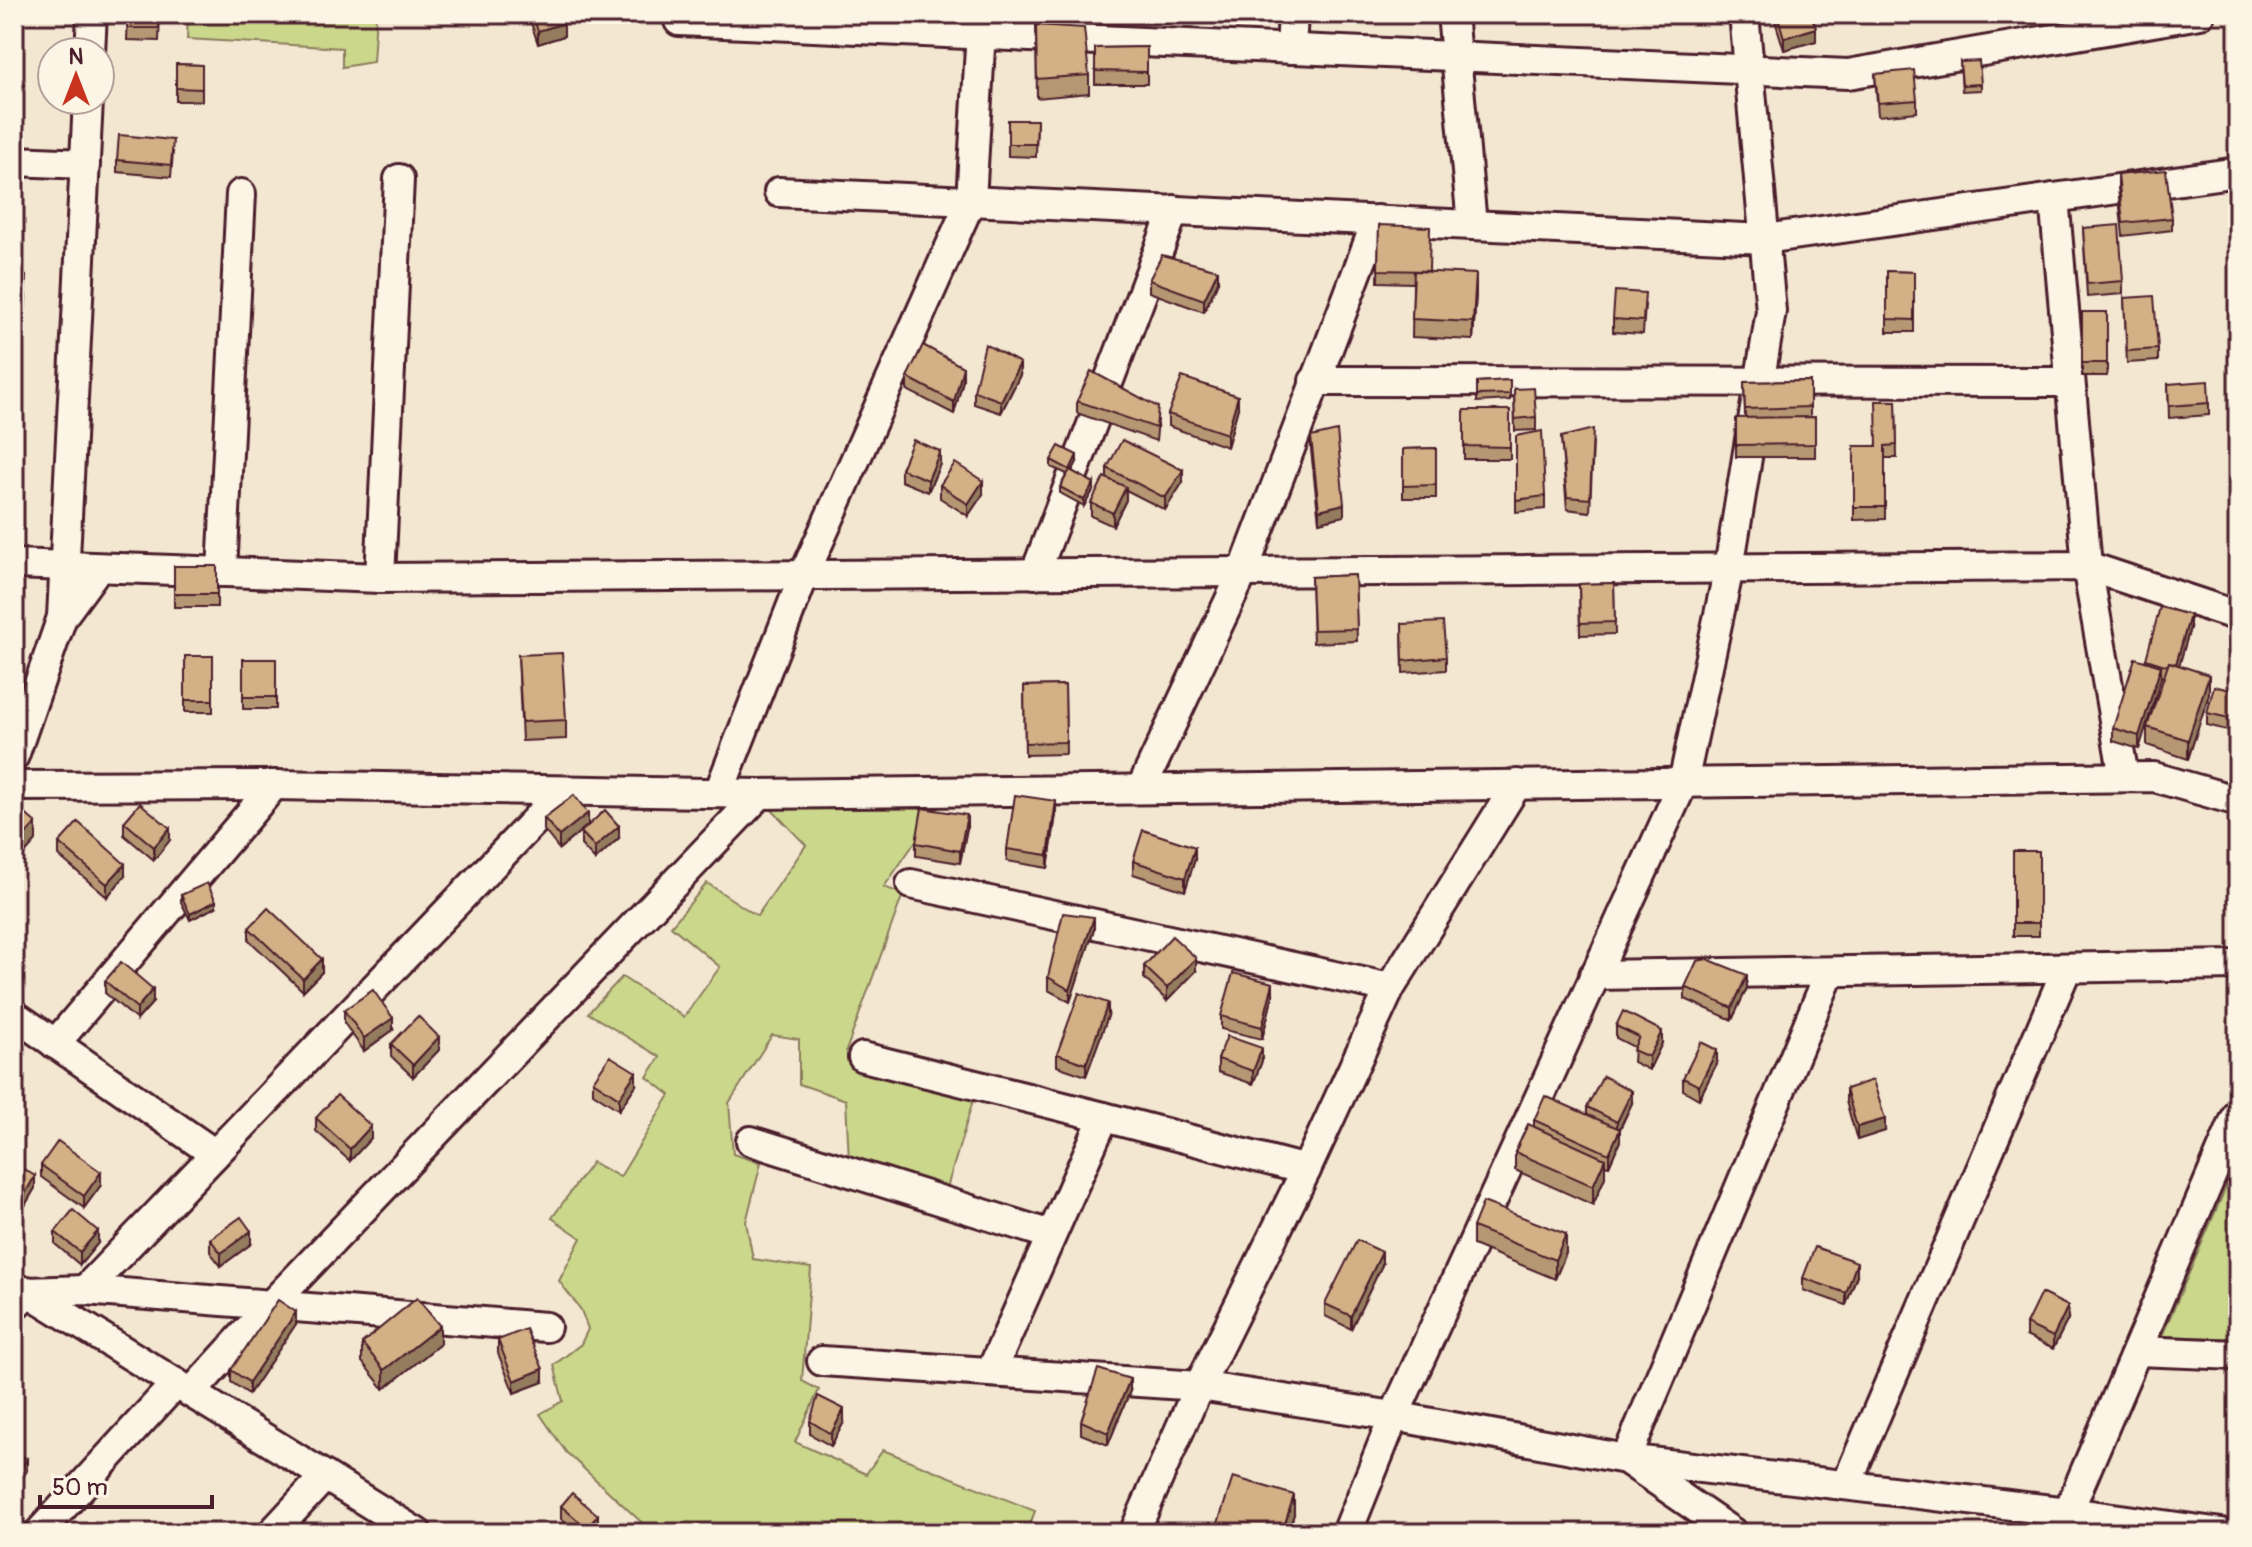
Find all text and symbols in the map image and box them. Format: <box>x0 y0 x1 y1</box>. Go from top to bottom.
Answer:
north arrow <box>36 36 116 116</box>
text: N <box>69 43 84 71</box>
scale bar <box>40 1459 212 1509</box>
text: 50 m <box>52 1473 108 1502</box>

